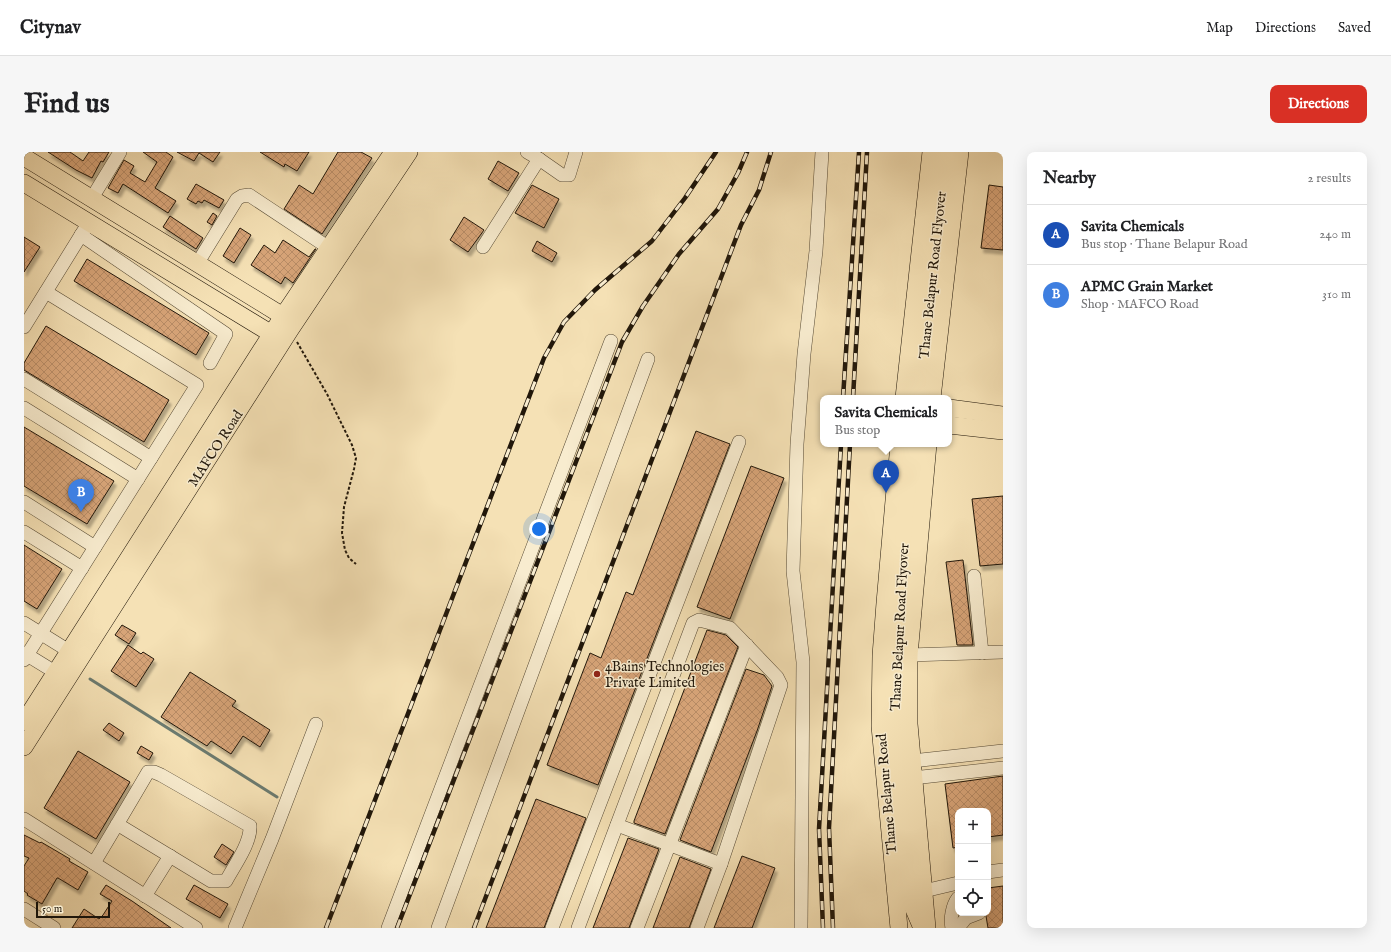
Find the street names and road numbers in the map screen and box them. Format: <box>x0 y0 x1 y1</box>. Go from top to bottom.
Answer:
street label: Thane Belapur Road Flyover <box>915 191 951 360</box>
street label: MAFCO Road <box>184 406 248 490</box>
street label: Thane Belapur Road Flyover <box>887 543 913 712</box>
street label: Thane Belapur Road <box>873 732 901 855</box>

